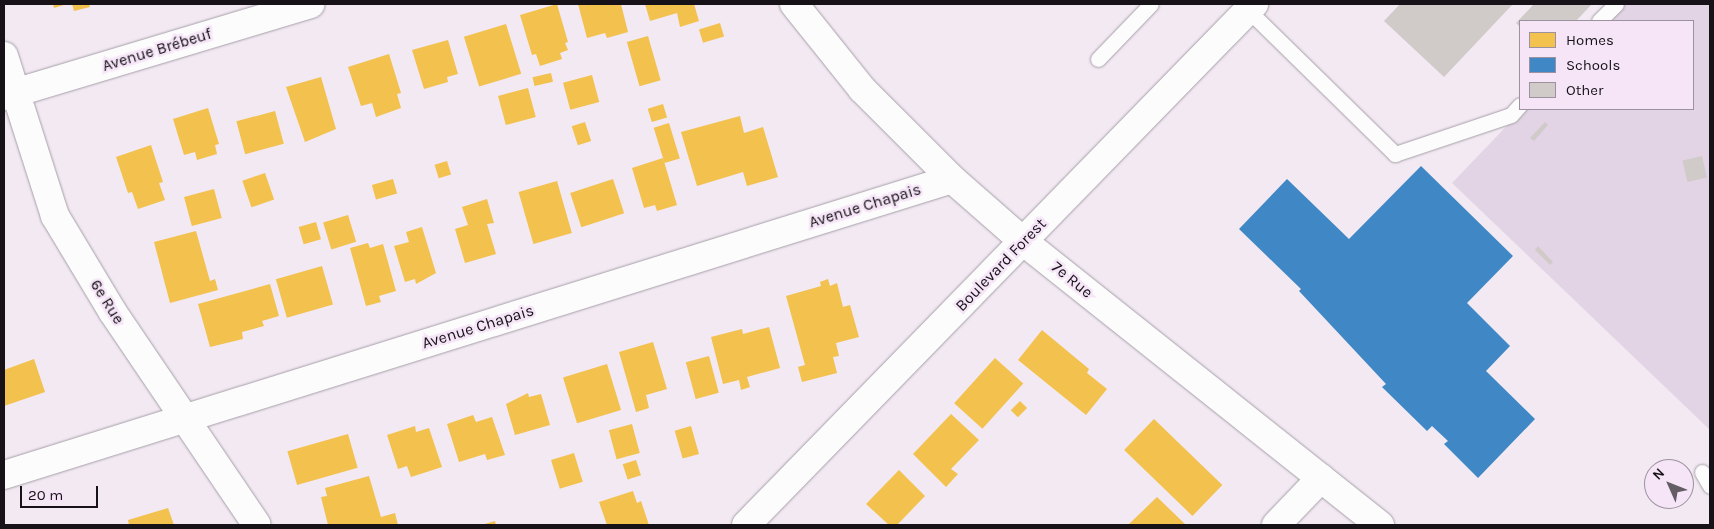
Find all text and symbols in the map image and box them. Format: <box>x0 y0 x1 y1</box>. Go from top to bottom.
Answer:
legend <box>1519 20 1694 110</box>
street label: Avenue Brébeuf <box>100 24 214 76</box>
text: Homes <box>1566 31 1614 49</box>
text: Schools <box>1566 56 1620 74</box>
text: Other <box>1566 81 1604 99</box>
street label: Avenue Chapais <box>807 180 923 232</box>
street label: Boulevard Forest <box>952 214 1050 316</box>
street label: 7e Rue <box>1048 258 1096 302</box>
street label: 6e Rue <box>86 276 128 328</box>
street label: Avenue Chapais <box>420 301 536 353</box>
north arrow <box>1644 459 1694 509</box>
text: N <box>1649 464 1668 483</box>
scale bar <box>22 476 100 508</box>
text: 20 m <box>28 486 63 504</box>

